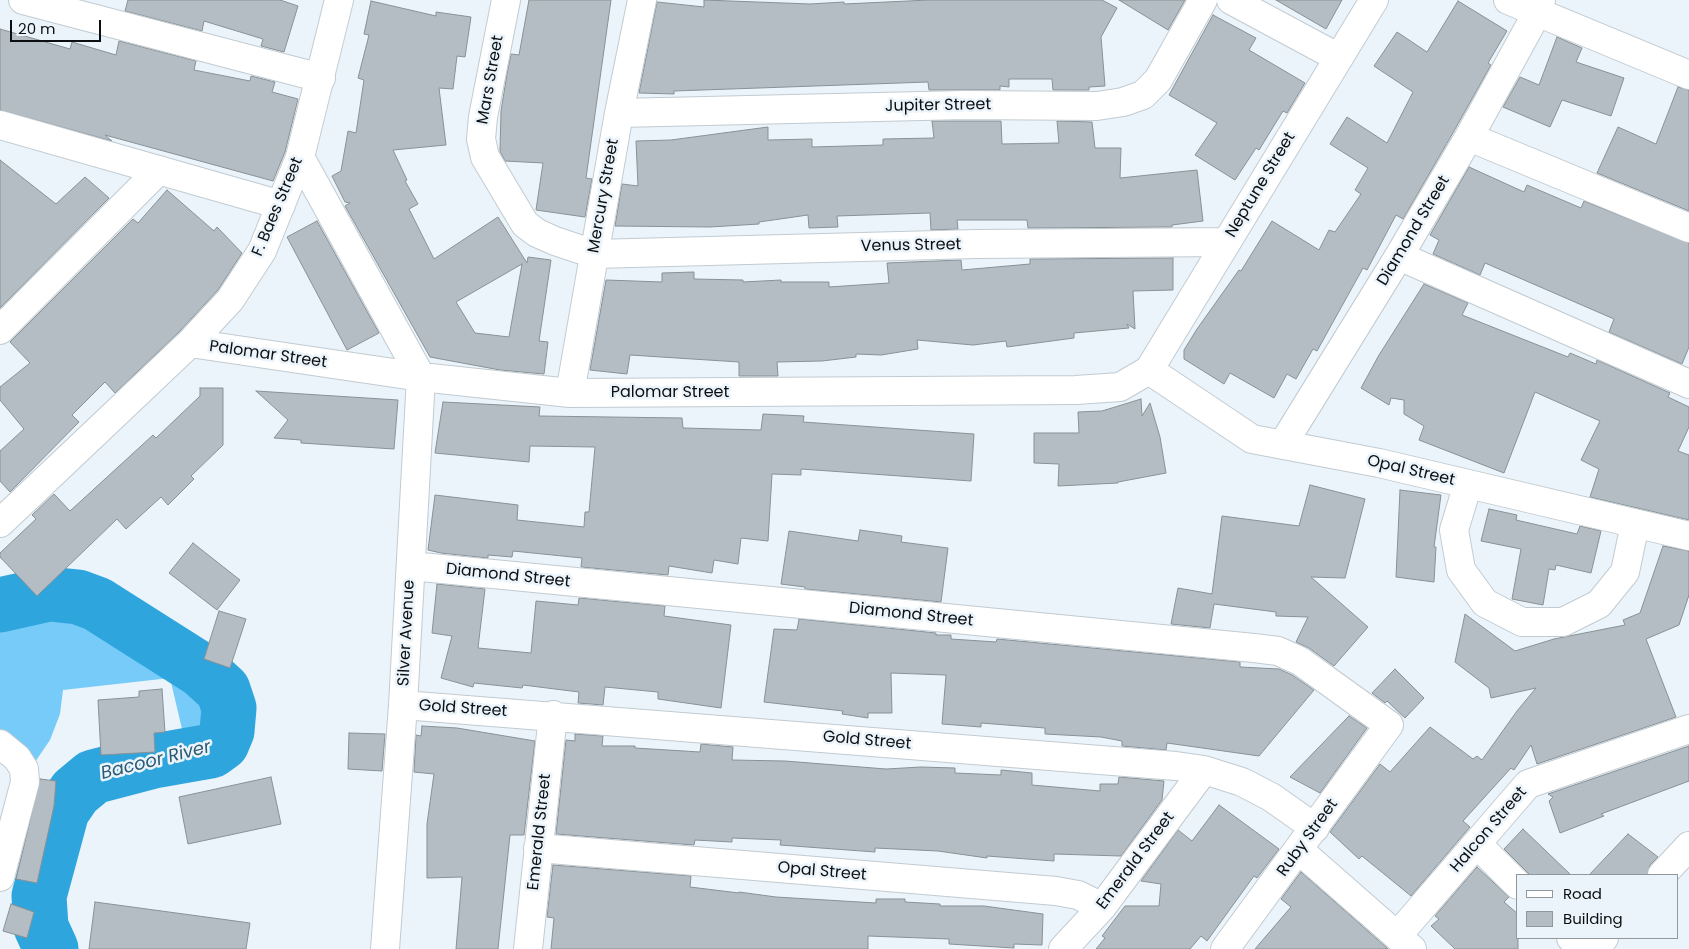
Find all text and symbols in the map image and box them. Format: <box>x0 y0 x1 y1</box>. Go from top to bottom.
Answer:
scale bar <box>12 10 104 42</box>
text: 20 m <box>18 18 56 39</box>
street label: Mars Street <box>474 34 508 126</box>
street label: Jupiter Street <box>885 95 991 117</box>
street label: Neptune Street <box>1222 129 1300 241</box>
street label: Mercury Street <box>584 137 624 255</box>
street label: F. Baes Street <box>249 155 307 259</box>
street label: Diamond Street <box>1374 172 1454 290</box>
street label: Venus Street <box>860 236 962 256</box>
street label: Palomar Street <box>208 337 328 373</box>
street label: Palomar Street <box>611 383 729 403</box>
street label: Opal Street <box>1365 452 1457 490</box>
street label: Diamond Street <box>445 560 571 592</box>
street label: Silver Avenue <box>395 579 419 687</box>
street label: Diamond Street <box>848 599 974 631</box>
street label: Gold Street <box>418 696 508 722</box>
street label: Gold Street <box>822 728 912 754</box>
water label: Bacoor River <box>99 737 213 785</box>
street label: Emerald Street <box>524 773 556 891</box>
street label: Halcon Street <box>1447 783 1531 877</box>
street label: Ruby Street <box>1274 796 1342 880</box>
street label: Emerald Street <box>1093 808 1179 914</box>
street label: Opal Street <box>777 859 867 885</box>
legend <box>1516 874 1679 939</box>
text: Road <box>1563 883 1602 904</box>
text: Building <box>1563 908 1623 929</box>

